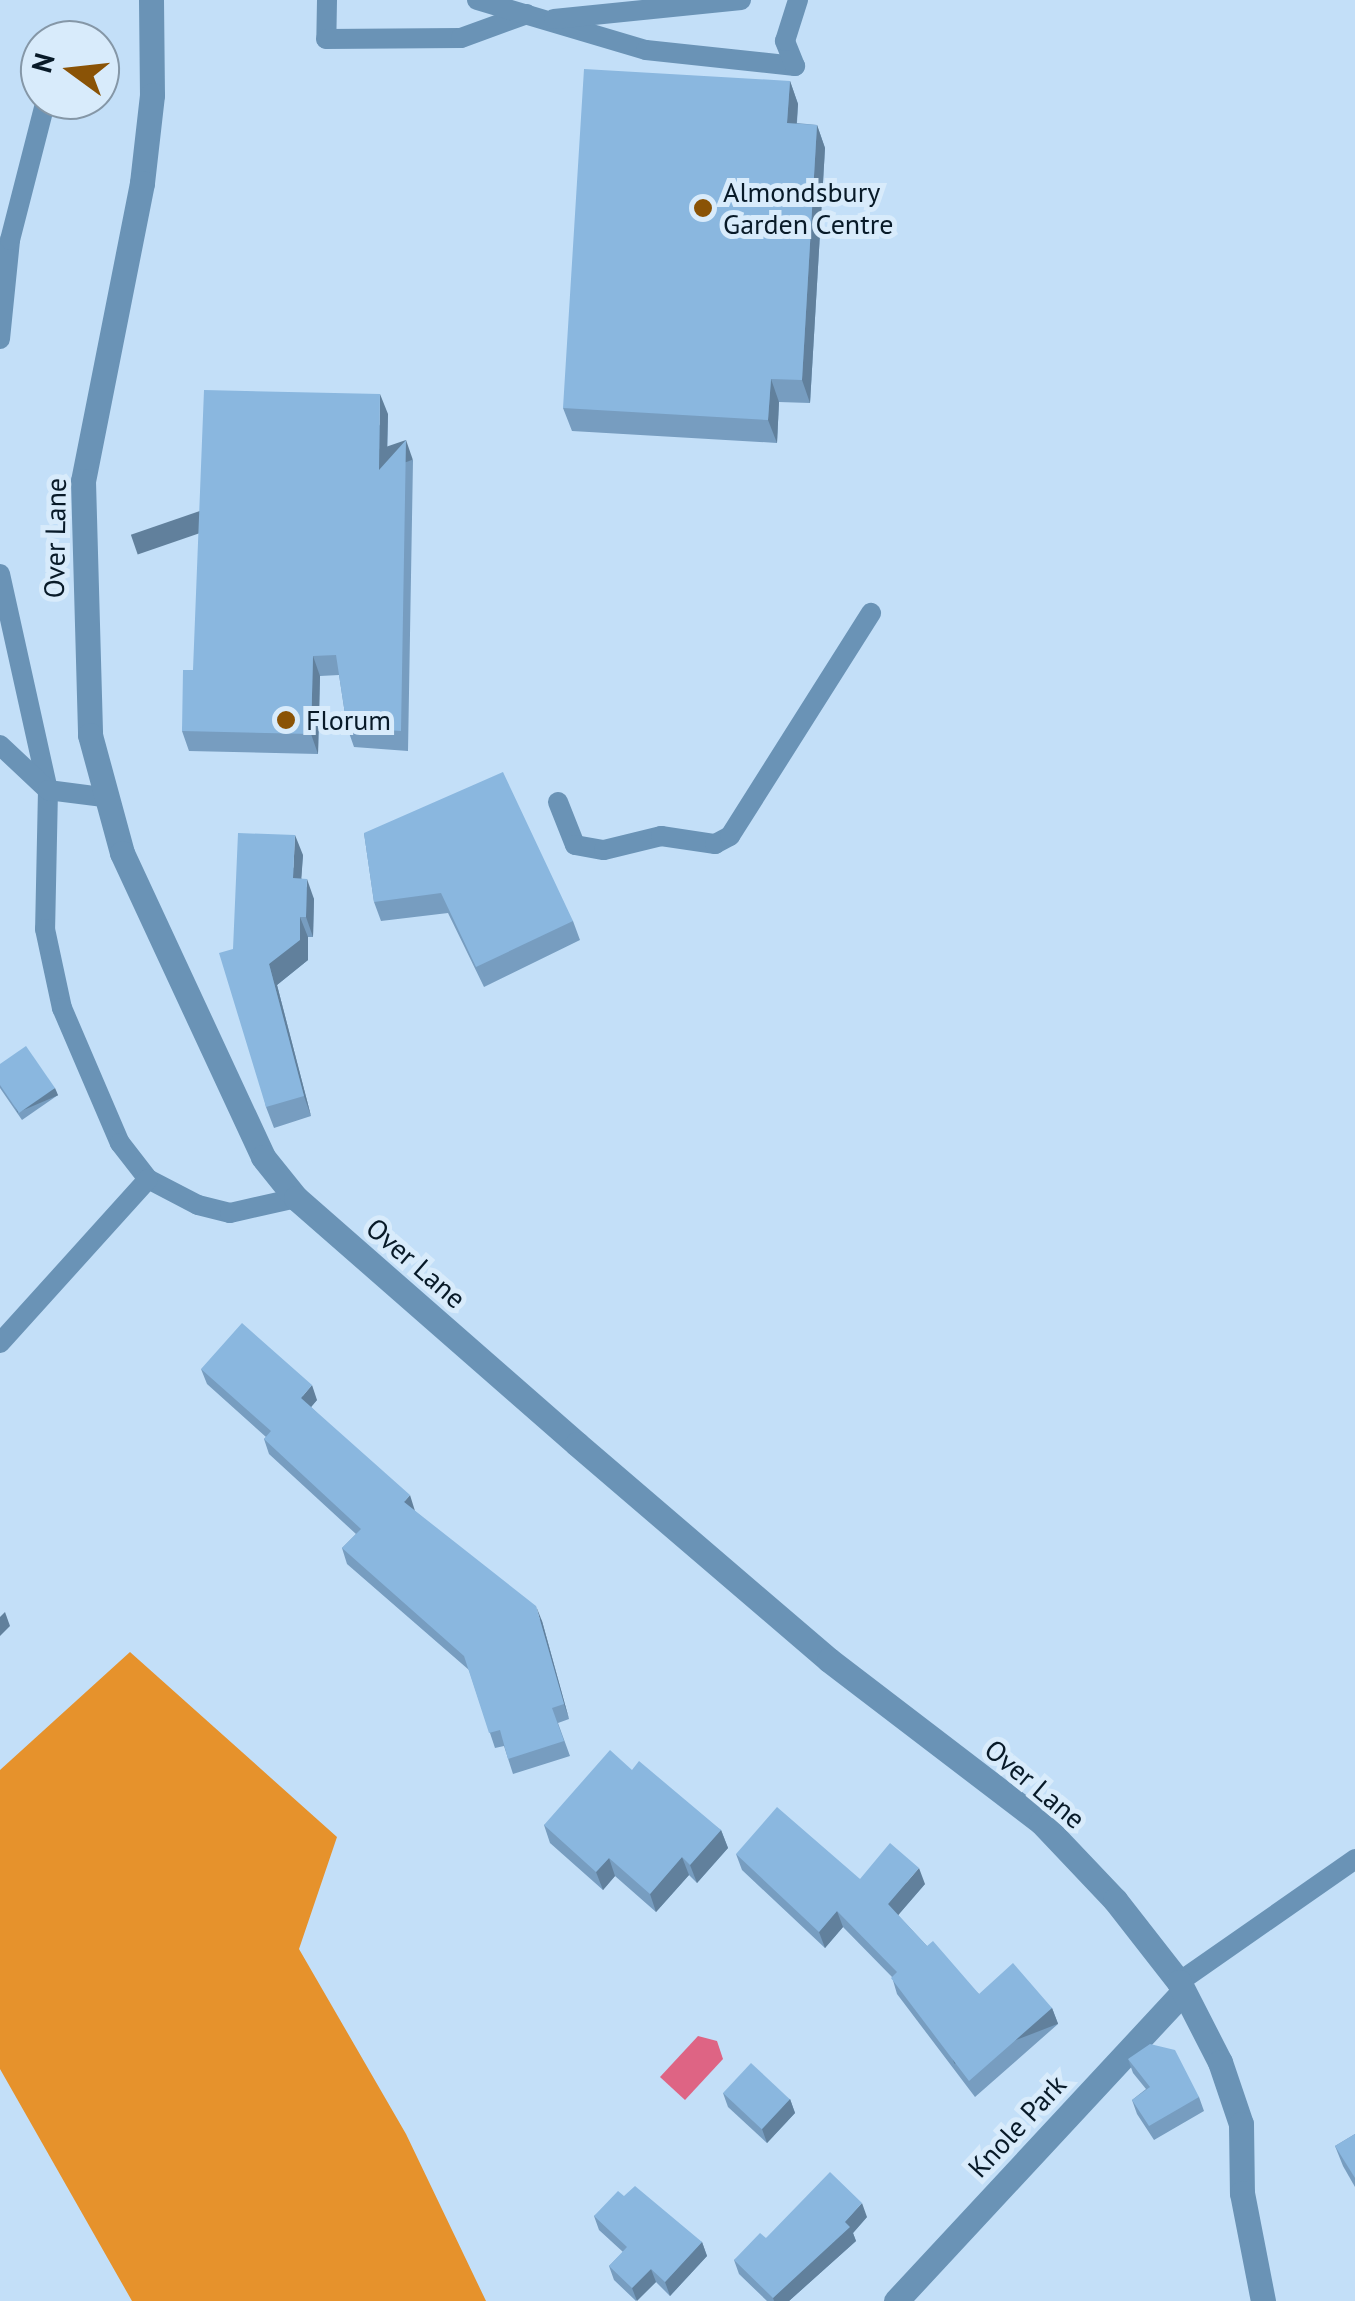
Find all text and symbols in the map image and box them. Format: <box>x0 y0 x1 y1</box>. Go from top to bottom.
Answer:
north arrow <box>20 20 120 120</box>
text: N <box>22 49 63 76</box>
place label: Almondsbury Garden Centre <box>723 175 893 241</box>
marker: Almondsbury Garden Centre <box>692 197 714 219</box>
street label: Over Lane <box>37 477 73 599</box>
place label: Florum <box>306 703 391 737</box>
marker: Florum <box>275 709 297 731</box>
street label: Over Lane <box>360 1211 472 1315</box>
street label: Over Lane <box>978 1732 1092 1836</box>
street label: Knole Park <box>961 2068 1073 2184</box>

